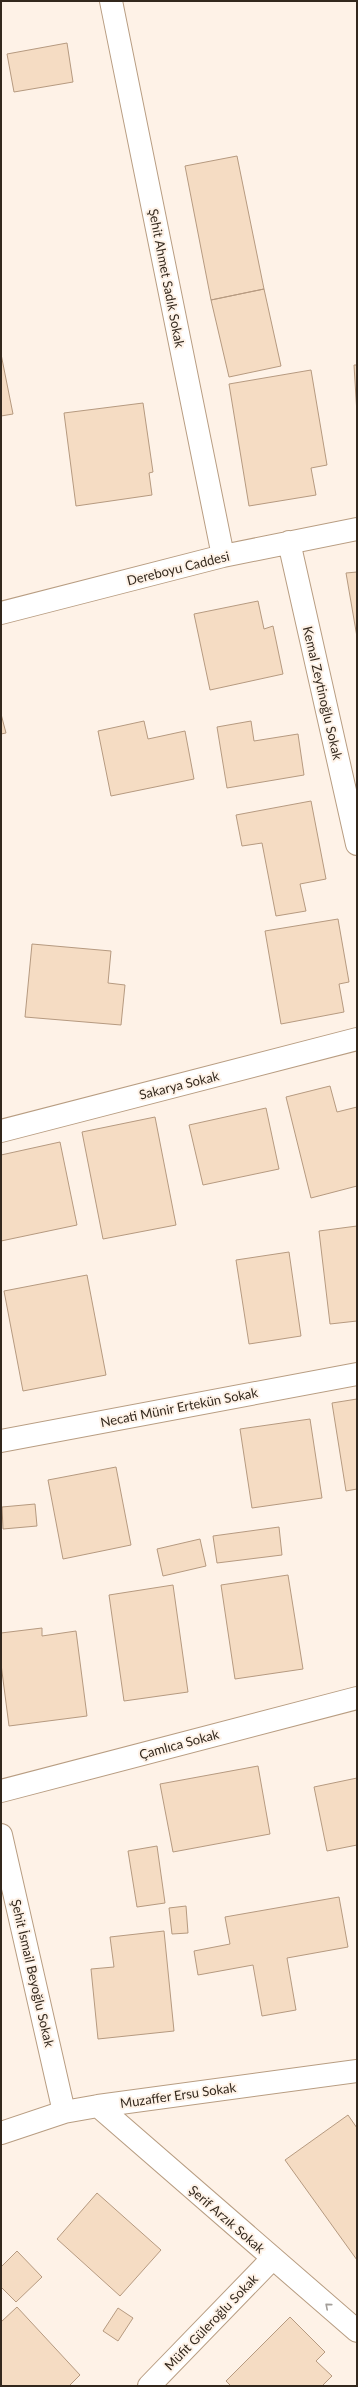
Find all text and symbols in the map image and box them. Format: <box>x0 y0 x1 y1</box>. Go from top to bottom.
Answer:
street label: Şehit Ahmet Sadık Sokak <box>146 207 188 349</box>
street label: Dereboyu Caddesi <box>125 548 231 588</box>
street label: Kemal Zeytinoğlu Sokak <box>300 625 346 762</box>
street label: Sakarya Sokak <box>137 1067 221 1103</box>
street label: Necati Münir Ertekün Sokak <box>99 1384 259 1430</box>
street label: Çamlıca Sokak <box>137 1726 221 1762</box>
street label: Şehit İsmail Beyoğlu Sokak <box>8 1897 58 2049</box>
street label: Muzaffer Ersu Sokak <box>119 2079 237 2111</box>
street label: Şerif Arzık Sokak <box>186 2182 269 2257</box>
street label: Müfit Güleroğlu Sokak <box>161 2270 261 2373</box>
one-way arrow <box>325 2304 332 2311</box>

